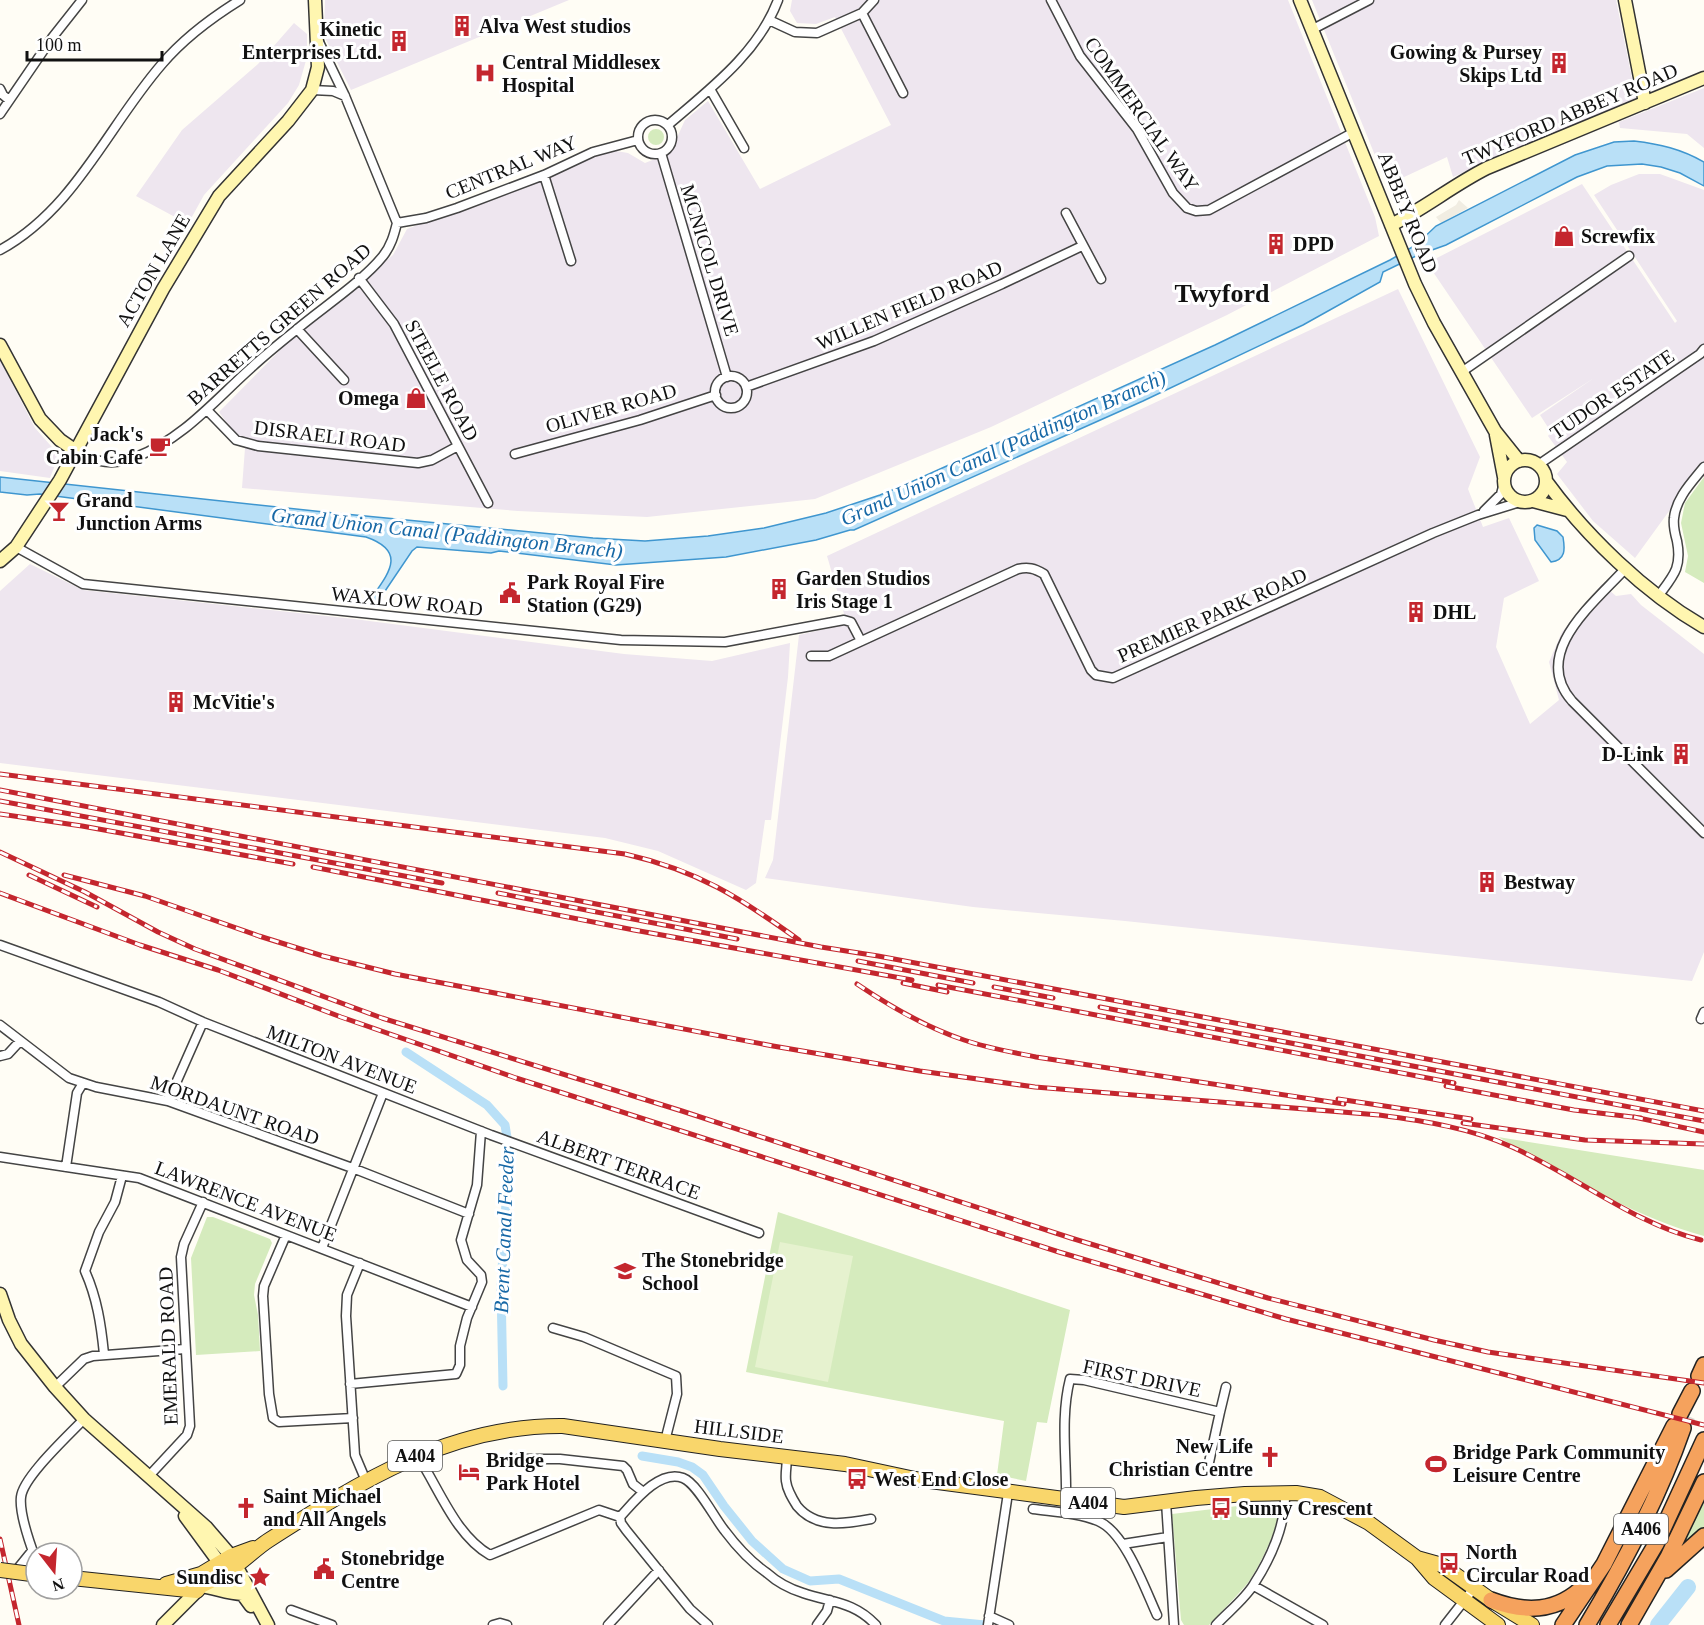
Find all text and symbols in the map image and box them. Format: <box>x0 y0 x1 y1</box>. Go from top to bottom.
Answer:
building icon: Alva West studios <box>450 14 474 38</box>
place label: Alva West studios <box>479 15 631 37</box>
place label: Kinetic Enterprises Ltd. <box>242 18 382 64</box>
scale bar <box>27 24 162 62</box>
building icon: Kinetic Enterprises Ltd. <box>387 29 411 53</box>
street label: COMMERCIAL WAY <box>1080 33 1204 195</box>
text: 100 m <box>36 35 82 55</box>
place label: Gowing & Pursey Skips Ltd <box>1390 41 1542 87</box>
place label: Central Middlesex Hospital <box>502 51 660 97</box>
building icon: Gowing & Pursey Skips Ltd <box>1547 51 1571 75</box>
street label: TWYFORD ABBEY ROAD <box>1459 59 1681 169</box>
hospital icon: Central Middlesex Hospital <box>473 61 497 85</box>
street label: CENTRAL WAY <box>442 131 580 203</box>
street label: ABBEY ROAD <box>1374 148 1442 276</box>
street label: MCNICOL DRIVE <box>676 181 744 339</box>
street label: ACTON LANE <box>112 210 194 330</box>
shop icon: Screwfix <box>1552 224 1576 248</box>
place label: Screwfix <box>1581 225 1655 247</box>
building icon: DPD <box>1264 232 1288 256</box>
place label: DPD <box>1293 233 1334 255</box>
street label: BARRETTS GREEN ROAD <box>183 238 375 410</box>
street label: WILLEN FIELD ROAD <box>813 256 1005 354</box>
district label: Twyford <box>1175 279 1270 308</box>
street label: STEELE ROAD <box>401 316 483 444</box>
street label: TUDOR ESTATE <box>1546 344 1678 444</box>
water label: Grand Union Canal (Paddington Branch) <box>837 365 1169 531</box>
street label: OLIVER ROAD <box>543 379 679 437</box>
shop icon: Omega <box>404 386 428 410</box>
place label: Omega <box>338 387 399 410</box>
street label: DISRAELI ROAD <box>253 416 407 456</box>
place label: Jack's Cabin Cafe <box>46 423 143 468</box>
cafe icon: Jack's Cabin Cafe <box>148 434 172 458</box>
place label: Grand Junction Arms <box>76 489 202 534</box>
bar icon: Grand Junction Arms <box>47 499 71 523</box>
water label: Grand Union Canal (Paddington Branch) <box>270 503 624 563</box>
street label: PREMIER PARK ROAD <box>1114 563 1310 667</box>
place label: Garden Studios Iris Stage 1 <box>796 567 930 613</box>
place label: Park Royal Fire Station (G29) <box>527 571 665 617</box>
building icon: Garden Studios Iris Stage 1 <box>767 577 791 601</box>
public building icon: Park Royal Fire Station (G29) <box>498 581 522 605</box>
street label: WAXLOW ROAD <box>330 582 484 620</box>
building icon: DHL <box>1404 600 1428 624</box>
place label: DHL <box>1433 601 1476 623</box>
building icon: McVitie's <box>164 690 188 714</box>
place label: McVitie's <box>193 691 275 713</box>
building icon: D-Link <box>1669 742 1693 766</box>
place label: D-Link <box>1602 743 1665 765</box>
building icon: Bestway <box>1475 870 1499 894</box>
place label: Bestway <box>1504 871 1575 894</box>
street label: MILTON AVENUE <box>264 1020 420 1098</box>
street label: MORDAUNT ROAD <box>148 1071 322 1149</box>
street label: ALBERT TERRACE <box>534 1124 704 1204</box>
water label: Brent Canal Feeder <box>489 1145 519 1314</box>
street label: LAWRENCE AVENUE <box>152 1156 340 1246</box>
place label: The Stonebridge School <box>642 1249 784 1294</box>
school or university icon: The Stonebridge School <box>613 1259 637 1283</box>
street label: EMERALD ROAD <box>154 1266 182 1426</box>
street label: FIRST DRIVE <box>1081 1355 1203 1401</box>
street label: HILLSIDE <box>693 1415 785 1447</box>
place label: New Life Christian Centre <box>1108 1435 1253 1480</box>
road number: A404 <box>388 1441 442 1471</box>
place label: Bridge Park Community Leisure Centre <box>1453 1441 1665 1486</box>
church icon: New Life Christian Centre <box>1258 1445 1282 1469</box>
place label: Bridge Park Hotel <box>486 1449 580 1494</box>
sports icon: Bridge Park Community Leisure Centre <box>1424 1452 1448 1476</box>
hotel icon: Bridge Park Hotel <box>457 1460 481 1484</box>
bus stop icon: West End Close <box>845 1467 869 1491</box>
place label: West End Close <box>874 1468 1009 1490</box>
place label: Saint Michael and All Angels <box>263 1485 387 1531</box>
road number: A404 <box>1061 1488 1115 1518</box>
church icon: Saint Michael and All Angels <box>234 1496 258 1520</box>
bus stop icon: Sunny Crescent <box>1209 1496 1233 1520</box>
place label: Sunny Crescent <box>1238 1497 1373 1520</box>
road number: A406 <box>1614 1514 1668 1544</box>
north arrow <box>24 1541 84 1601</box>
place label: North Circular Road <box>1466 1541 1589 1586</box>
place label: Stonebridge Centre <box>341 1547 444 1592</box>
bus stop icon: North Circular Road <box>1437 1551 1461 1575</box>
public building icon: Stonebridge Centre <box>312 1557 336 1581</box>
place icon: Sundisc <box>248 1565 272 1589</box>
place label: Sundisc <box>176 1566 243 1588</box>
text: N <box>50 1575 66 1595</box>

